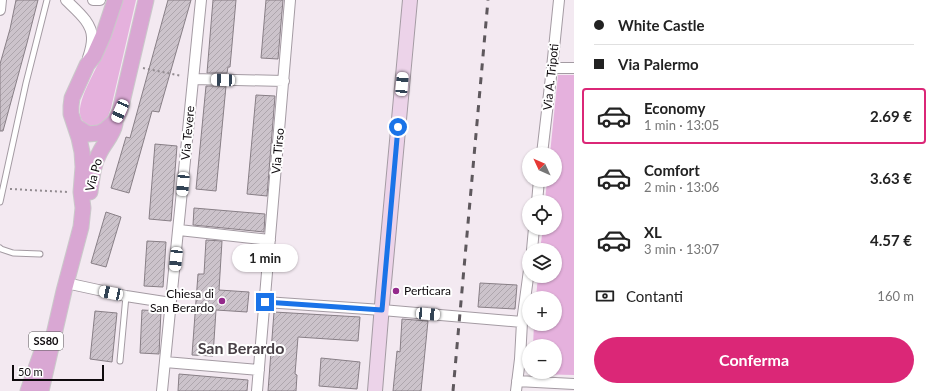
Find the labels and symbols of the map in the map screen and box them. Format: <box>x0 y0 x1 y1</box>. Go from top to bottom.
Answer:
street label: Via A. Tripoti <box>540 43 561 111</box>
car <box>395 72 409 96</box>
car <box>211 74 235 86</box>
car <box>110 98 130 124</box>
street label: Via Tevere <box>178 105 197 161</box>
route start <box>389 118 407 136</box>
street label: Via Tirso <box>268 127 287 174</box>
north arrow <box>522 147 562 187</box>
street label: Via Po <box>82 156 105 193</box>
car <box>176 172 190 196</box>
callout: 1 min <box>232 244 298 272</box>
car <box>169 246 183 272</box>
place label: Perticara <box>404 283 451 298</box>
car <box>98 285 124 301</box>
place label: Chiesa di San Berardo <box>150 286 214 315</box>
marker: Perticara <box>391 286 401 296</box>
route end <box>256 293 274 311</box>
marker: Chiesa di San Berardo <box>217 296 227 306</box>
car <box>416 307 440 321</box>
road number: SS80 <box>29 332 63 350</box>
district label: San Berardo <box>198 338 284 357</box>
scale bar <box>12 363 104 382</box>

